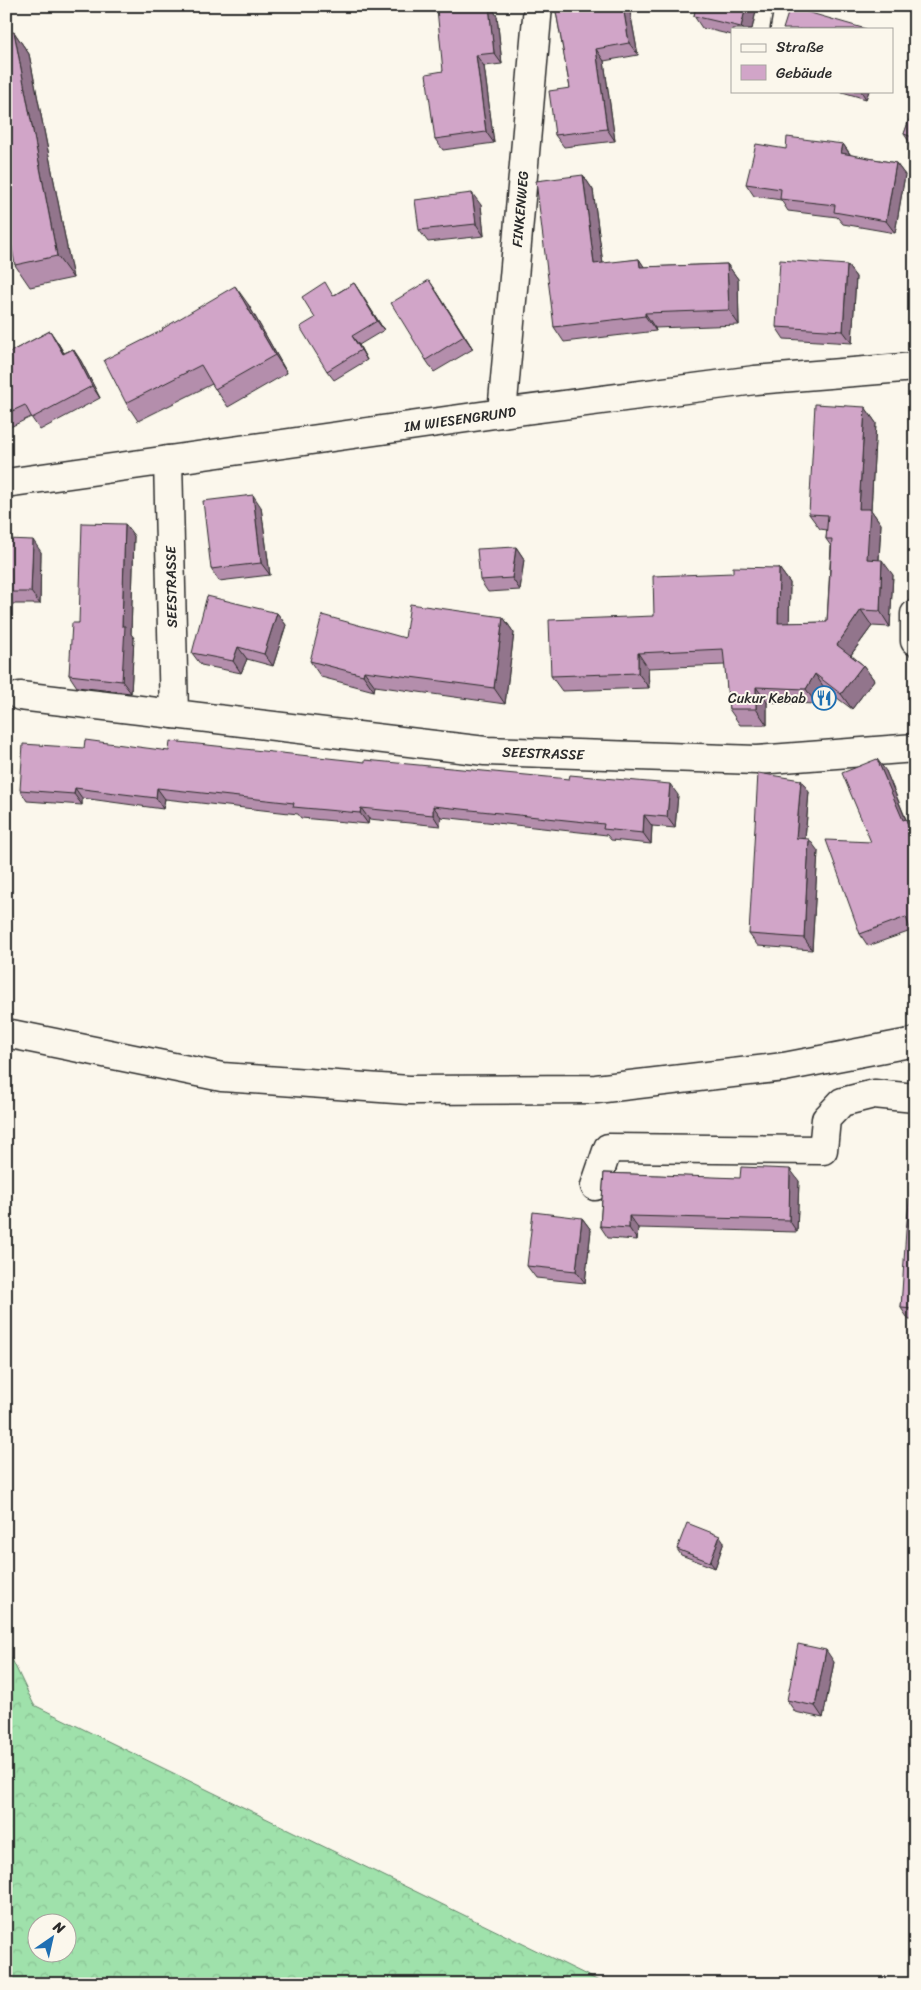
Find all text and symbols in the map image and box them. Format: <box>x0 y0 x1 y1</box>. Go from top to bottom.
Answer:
legend <box>731 28 894 92</box>
text: Straße <box>776 34 824 60</box>
text: Gebäude <box>776 60 832 86</box>
street label: FINKENWEG <box>505 170 536 248</box>
street label: IM WIESENGRUND <box>401 399 518 440</box>
street label: SEESTRASSE <box>158 545 185 628</box>
restaurant icon: Cukur Kebab <box>811 685 837 711</box>
place label: Cukur Kebab <box>728 686 806 711</box>
street label: SEESTRASSE <box>502 740 585 767</box>
north arrow <box>28 1912 78 1962</box>
text: N <box>47 1914 70 1941</box>

